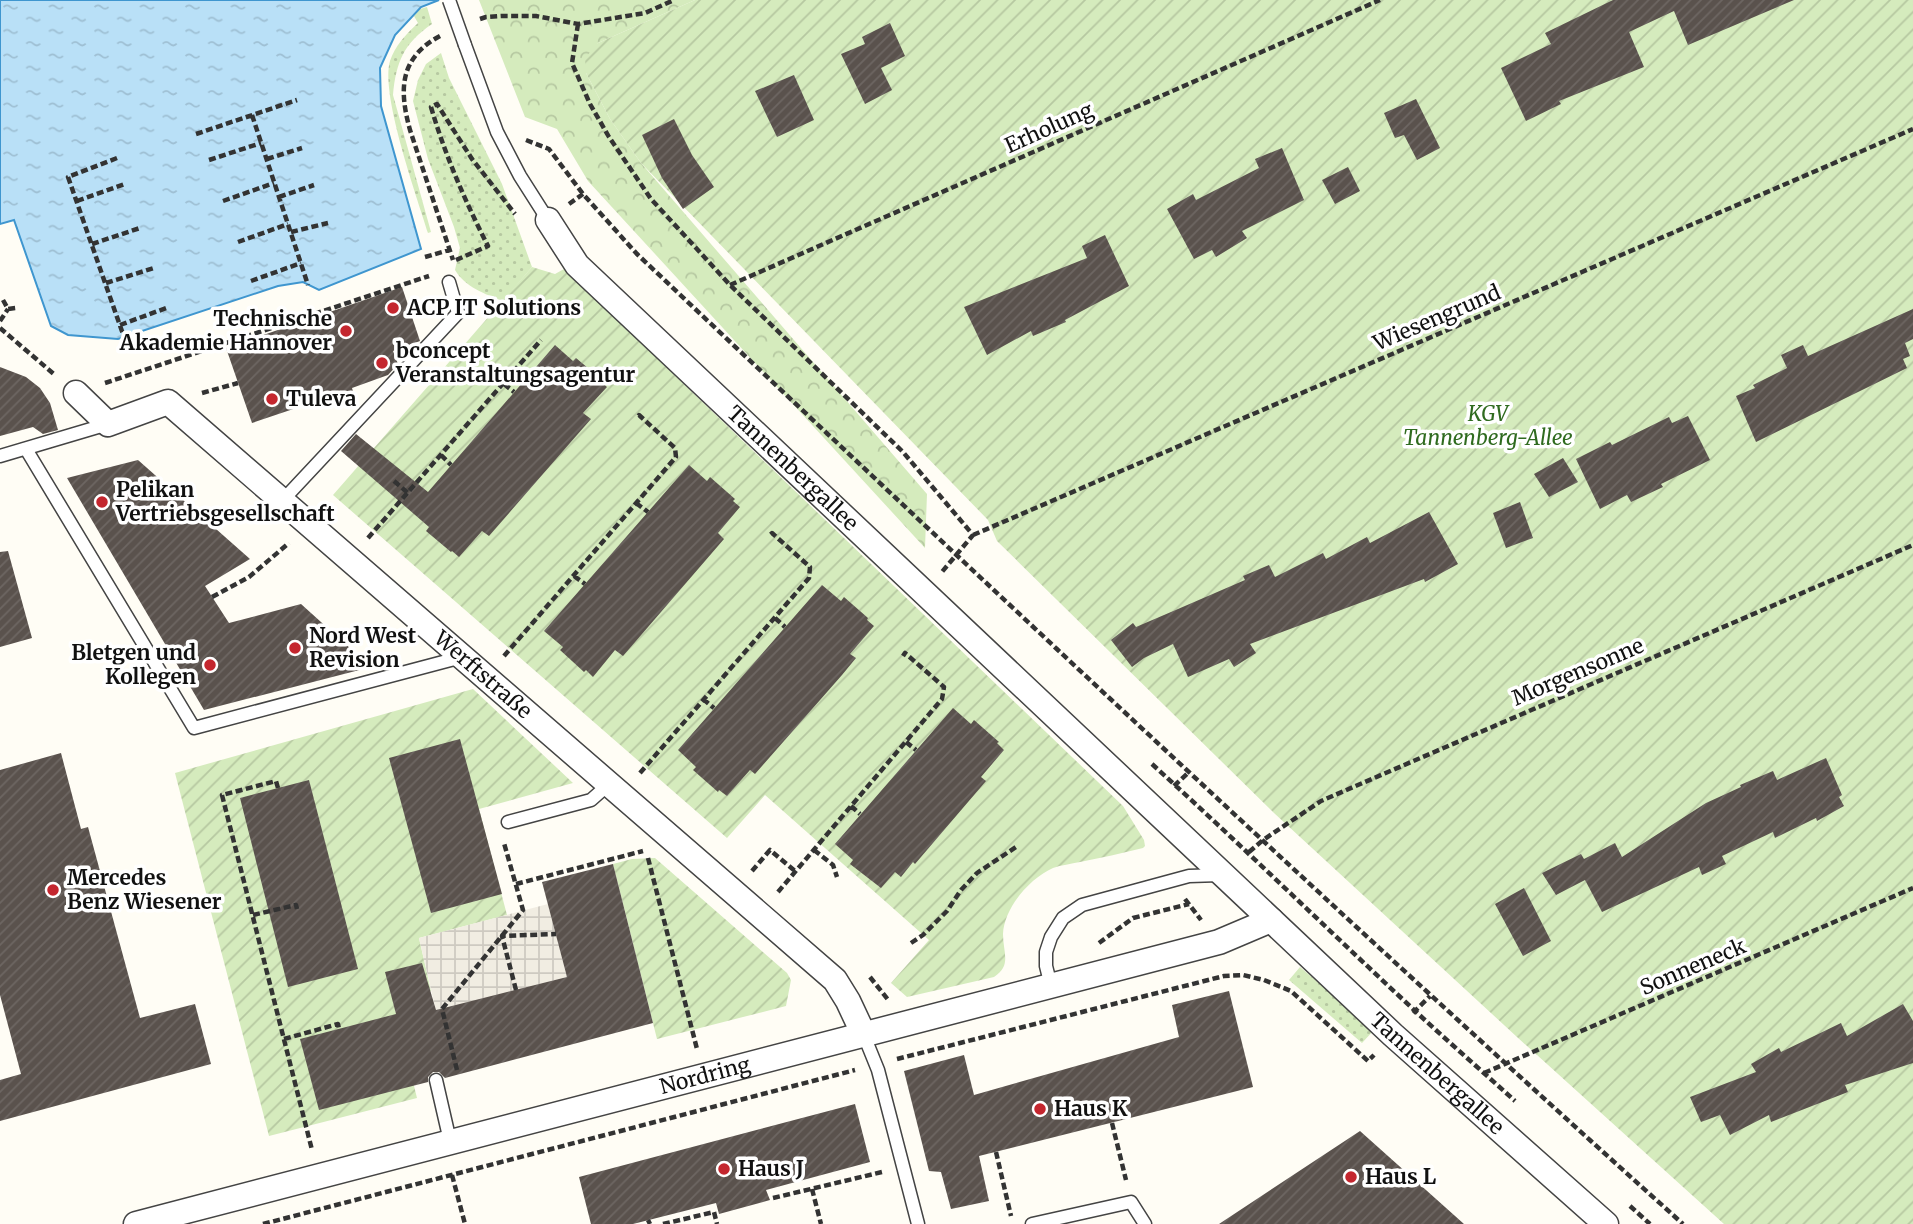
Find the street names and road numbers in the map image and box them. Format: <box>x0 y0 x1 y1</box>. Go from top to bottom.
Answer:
street label: Erholung <box>1000 96 1097 159</box>
street label: Wiesengrund <box>1368 278 1505 357</box>
street label: Tannenbergallee <box>722 400 864 536</box>
street label: Werftstraße <box>428 624 538 724</box>
street label: Morgensonne <box>1508 632 1648 711</box>
street label: Sonneneck <box>1636 932 1751 1001</box>
street label: Tannenbergallee <box>1365 1006 1510 1140</box>
street label: Nordring <box>657 1051 753 1100</box>

